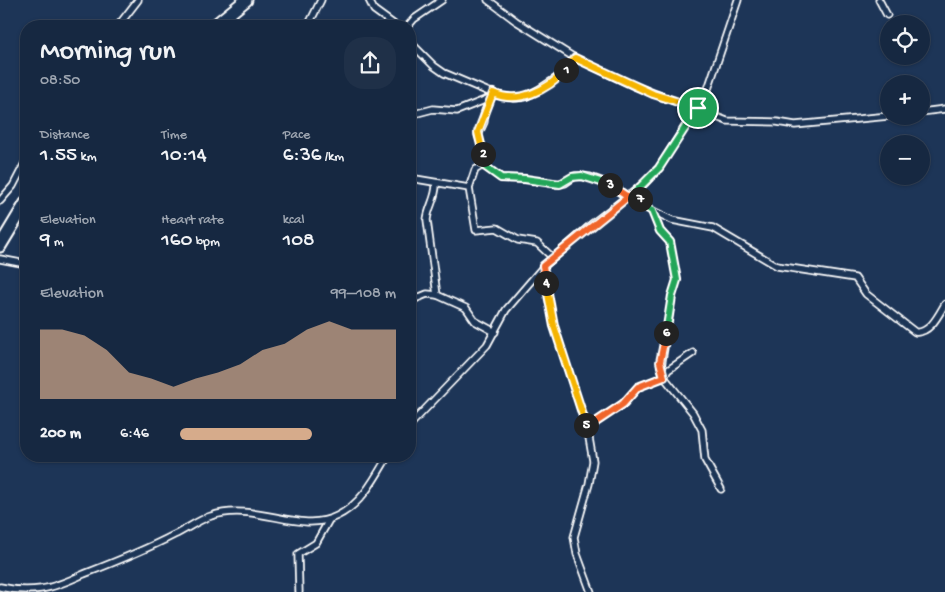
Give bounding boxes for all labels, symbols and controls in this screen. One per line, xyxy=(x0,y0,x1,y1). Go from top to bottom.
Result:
map controls xyxy=(880,15,930,185)
button: locate xyxy=(880,15,930,65)
text: Morning run xyxy=(40,36,175,69)
button: share xyxy=(344,37,396,89)
pin: 1 xyxy=(554,58,578,82)
text: 1 xyxy=(564,62,569,79)
text: 08:50 xyxy=(40,72,80,91)
button: + xyxy=(880,75,930,125)
pin xyxy=(677,87,719,129)
icon: arrive xyxy=(684,94,712,122)
text: Distance xyxy=(40,127,89,144)
text: Time xyxy=(161,127,187,144)
text: Pace xyxy=(283,127,310,144)
button: − xyxy=(880,135,930,185)
pin: 2 xyxy=(470,142,496,166)
text: 1.55 xyxy=(40,144,77,169)
text: 10:14 xyxy=(161,144,207,169)
text: 6:36 xyxy=(283,144,321,169)
text: 2 xyxy=(480,146,487,163)
text: km xyxy=(77,149,97,166)
text: /km xyxy=(321,149,344,166)
pin: 3 xyxy=(598,172,622,198)
text: 3 xyxy=(607,177,614,194)
pin: 7 xyxy=(628,186,652,212)
text: 7 xyxy=(637,191,644,208)
text: Elevation xyxy=(40,212,96,229)
text: Heart rate xyxy=(161,212,224,229)
text: kcal xyxy=(283,212,305,229)
text: 9 xyxy=(40,229,51,254)
text: 160 xyxy=(161,229,192,254)
text: 108 xyxy=(283,229,315,254)
text: m xyxy=(51,234,64,251)
text: bpm xyxy=(192,234,220,251)
pin: 4 xyxy=(534,270,558,296)
text: 4 xyxy=(543,275,550,292)
text: Elevation xyxy=(40,285,104,304)
text: 99–108 m xyxy=(331,285,396,304)
pin: 6 xyxy=(654,320,678,346)
text: 6 xyxy=(663,325,670,342)
pin: 5 xyxy=(574,412,598,438)
text: 5 xyxy=(583,417,590,434)
text: 200 m xyxy=(40,425,81,444)
text: 6:46 xyxy=(120,425,149,444)

